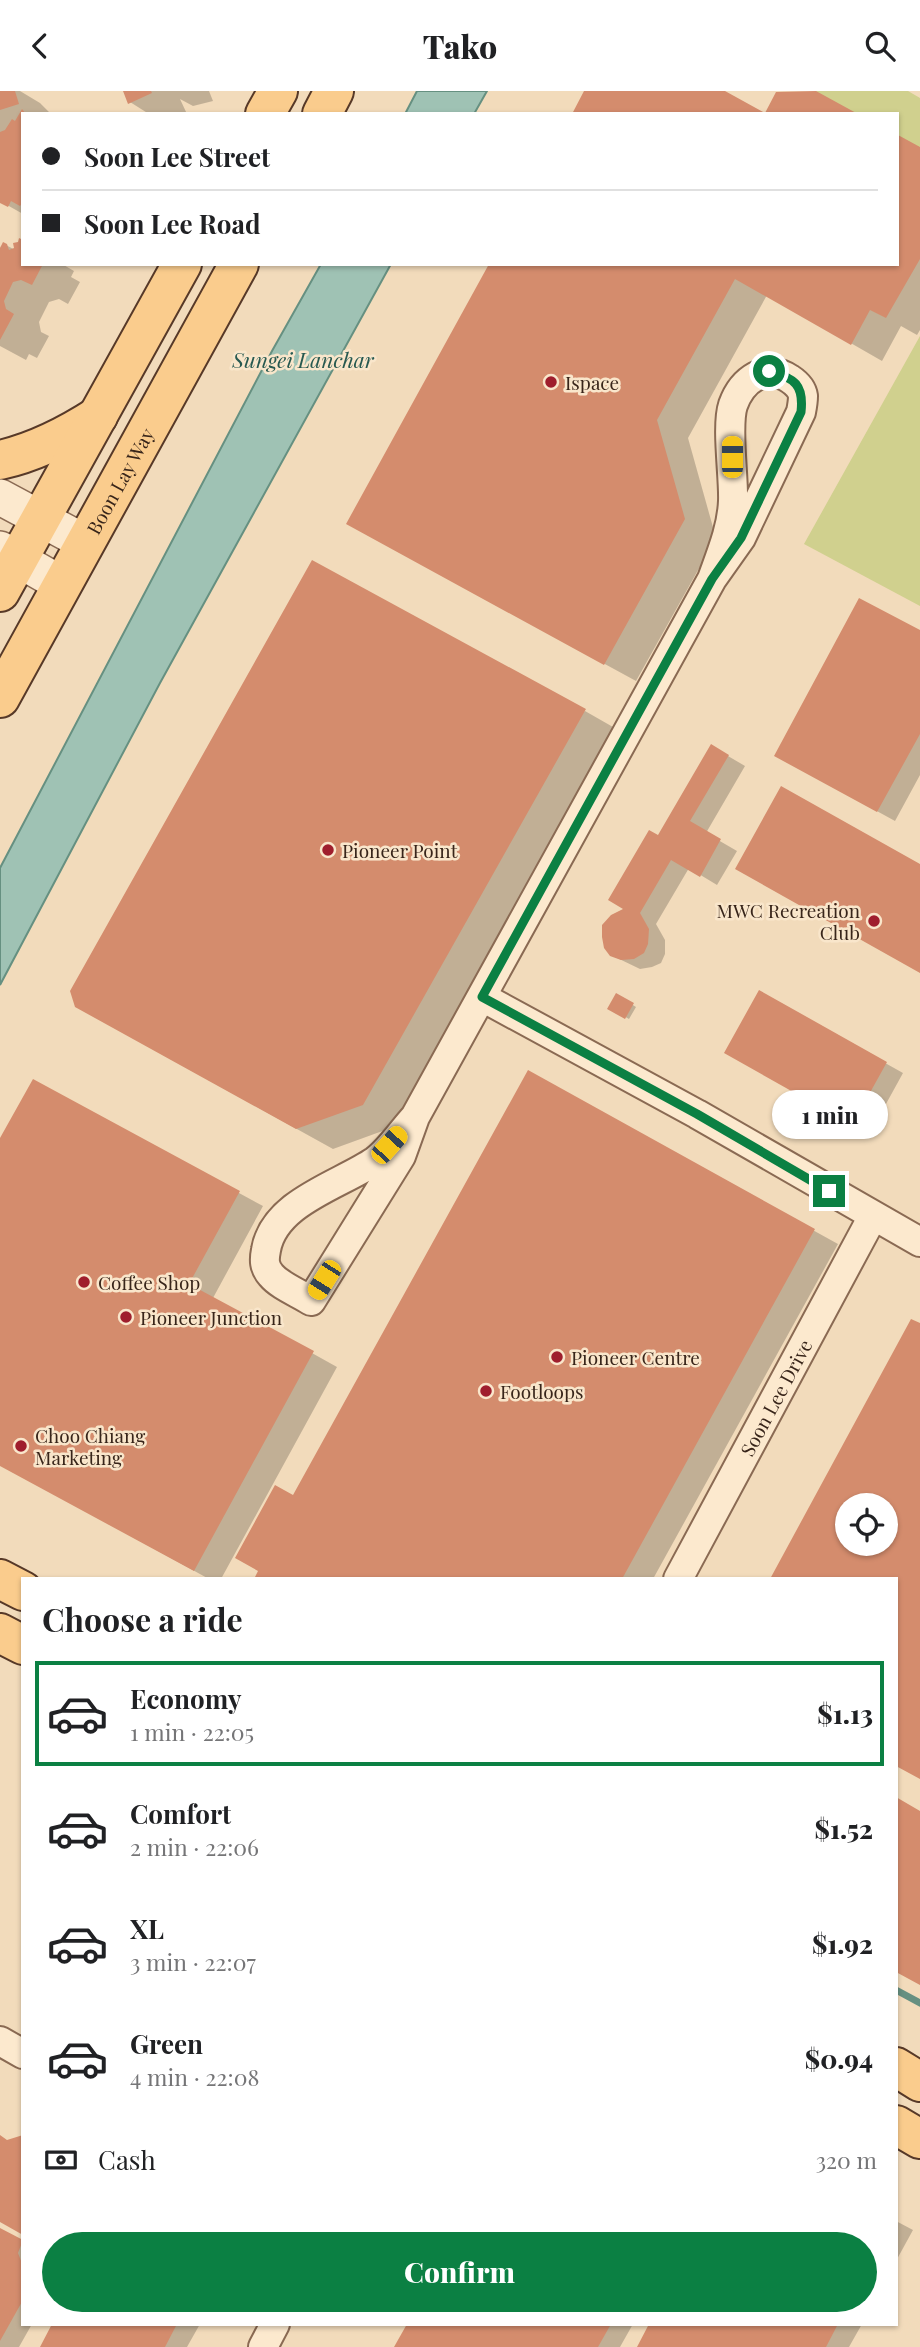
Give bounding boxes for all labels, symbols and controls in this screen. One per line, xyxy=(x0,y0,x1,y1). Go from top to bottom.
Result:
text: Tako xyxy=(423,24,497,67)
icon: back xyxy=(21,27,59,65)
icon: search xyxy=(861,27,899,65)
text: Soon Lee Street xyxy=(84,139,270,174)
text: Soon Lee Road xyxy=(84,206,260,241)
water label: Sungei Lanchar xyxy=(231,345,375,373)
route start xyxy=(753,355,785,387)
place label: Ispace xyxy=(565,369,619,395)
marker: Ispace xyxy=(543,374,559,390)
street label: Boon Lay Way xyxy=(80,423,160,539)
car xyxy=(722,436,743,478)
place label: Pioneer Point xyxy=(342,837,458,863)
marker: Pioneer Point xyxy=(320,842,336,858)
place label: MWC Recreation Club xyxy=(716,897,861,945)
marker: MWC Recreation Club xyxy=(866,913,882,929)
callout: 1 min xyxy=(771,1089,887,1139)
text: 1 min xyxy=(802,1099,858,1130)
car xyxy=(368,1122,411,1168)
route end xyxy=(813,1175,845,1207)
car xyxy=(304,1257,345,1303)
place label: Coffee Shop xyxy=(98,1269,200,1295)
marker: Coffee Shop xyxy=(76,1274,92,1290)
place label: Pioneer Junction xyxy=(140,1304,283,1330)
marker: Pioneer Junction xyxy=(118,1309,134,1325)
street label: Soon Lee Drive xyxy=(734,1335,817,1460)
place label: Pioneer Centre xyxy=(571,1344,700,1370)
marker: Pioneer Centre xyxy=(549,1349,565,1365)
place label: Footloops xyxy=(500,1378,584,1404)
marker: Footloops xyxy=(478,1383,494,1399)
place label: Choo Chiang Marketing xyxy=(35,1422,145,1470)
marker: Choo Chiang Marketing xyxy=(13,1438,29,1454)
map controls xyxy=(835,1493,898,1556)
button: locate xyxy=(835,1493,898,1556)
text: Choose a ride xyxy=(42,1597,243,1640)
text: Economy xyxy=(130,1681,241,1716)
icon: car xyxy=(46,1682,109,1745)
text: $1.13 xyxy=(817,1696,873,1731)
text: 1 min · 22:05 xyxy=(130,1716,254,1747)
text: Comfort xyxy=(130,1796,231,1831)
icon: car xyxy=(46,1797,109,1860)
text: $1.52 xyxy=(815,1811,873,1846)
text: 2 min · 22:06 xyxy=(130,1831,259,1862)
text: XL xyxy=(130,1911,164,1946)
icon: car xyxy=(46,1912,109,1975)
text: $1.92 xyxy=(812,1926,873,1961)
text: 3 min · 22:07 xyxy=(130,1946,256,1977)
text: Green xyxy=(130,2026,203,2061)
icon: car xyxy=(46,2027,109,2090)
text: $0.94 xyxy=(805,2041,873,2076)
text: 4 min · 22:08 xyxy=(130,2061,259,2092)
icon: cash xyxy=(42,2141,80,2179)
text: Cash xyxy=(98,2142,156,2177)
text: 320 m xyxy=(816,2144,877,2175)
button: Confirm xyxy=(42,2232,877,2312)

